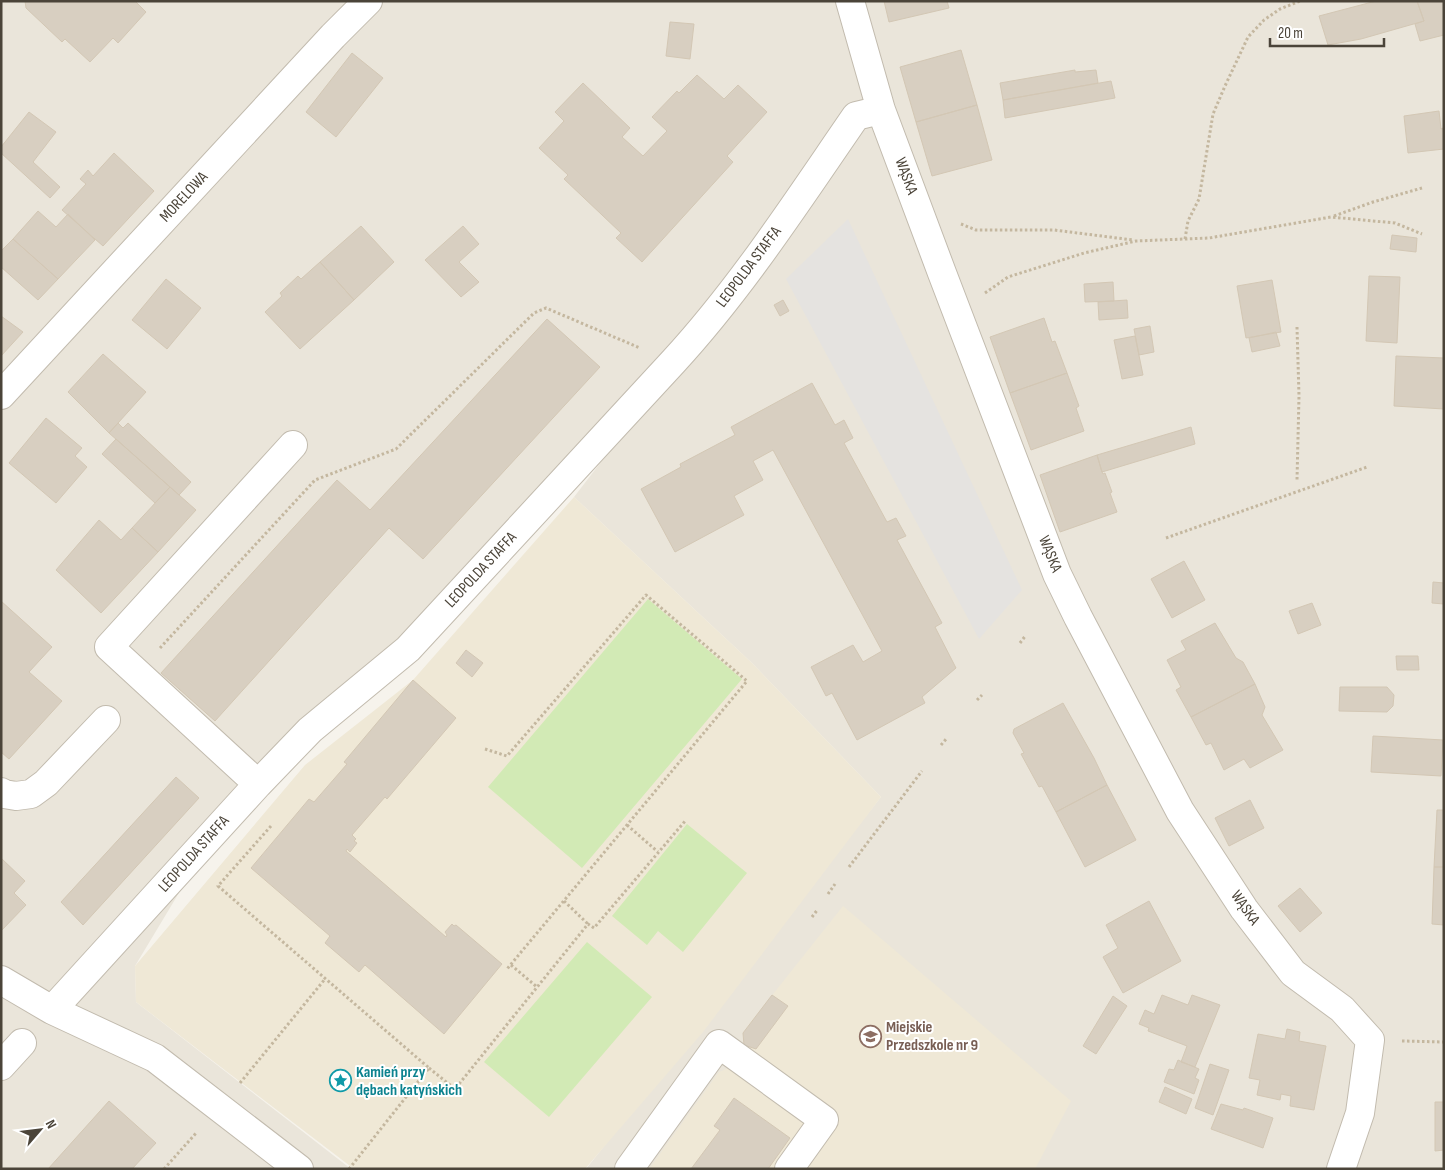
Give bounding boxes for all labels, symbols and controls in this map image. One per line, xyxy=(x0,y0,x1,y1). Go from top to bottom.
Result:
scale bar xyxy=(1270,15,1384,47)
text: 20 m xyxy=(1278,24,1303,43)
street label: WĄSKA xyxy=(891,155,921,197)
street label: MORELOWA xyxy=(156,168,212,226)
street label: LEOPOLDA STAFFA xyxy=(712,223,786,311)
street label: LEOPOLDA STAFFA xyxy=(441,528,521,612)
street label: WĄSKA xyxy=(1034,533,1066,575)
street label: LEOPOLDA STAFFA xyxy=(155,812,233,896)
street label: WĄSKA xyxy=(1226,887,1264,929)
place label: Miejskie Przedszkole nr 9 xyxy=(886,1018,978,1055)
school or university icon: Miejskie Przedszkole nr 9 xyxy=(858,1024,882,1048)
place label: Kamień przy dębach katyńskich xyxy=(356,1063,462,1100)
place icon: Kamień przy dębach katyńskich xyxy=(328,1069,352,1093)
north arrow xyxy=(15,1105,65,1155)
text: N xyxy=(42,1117,60,1131)

